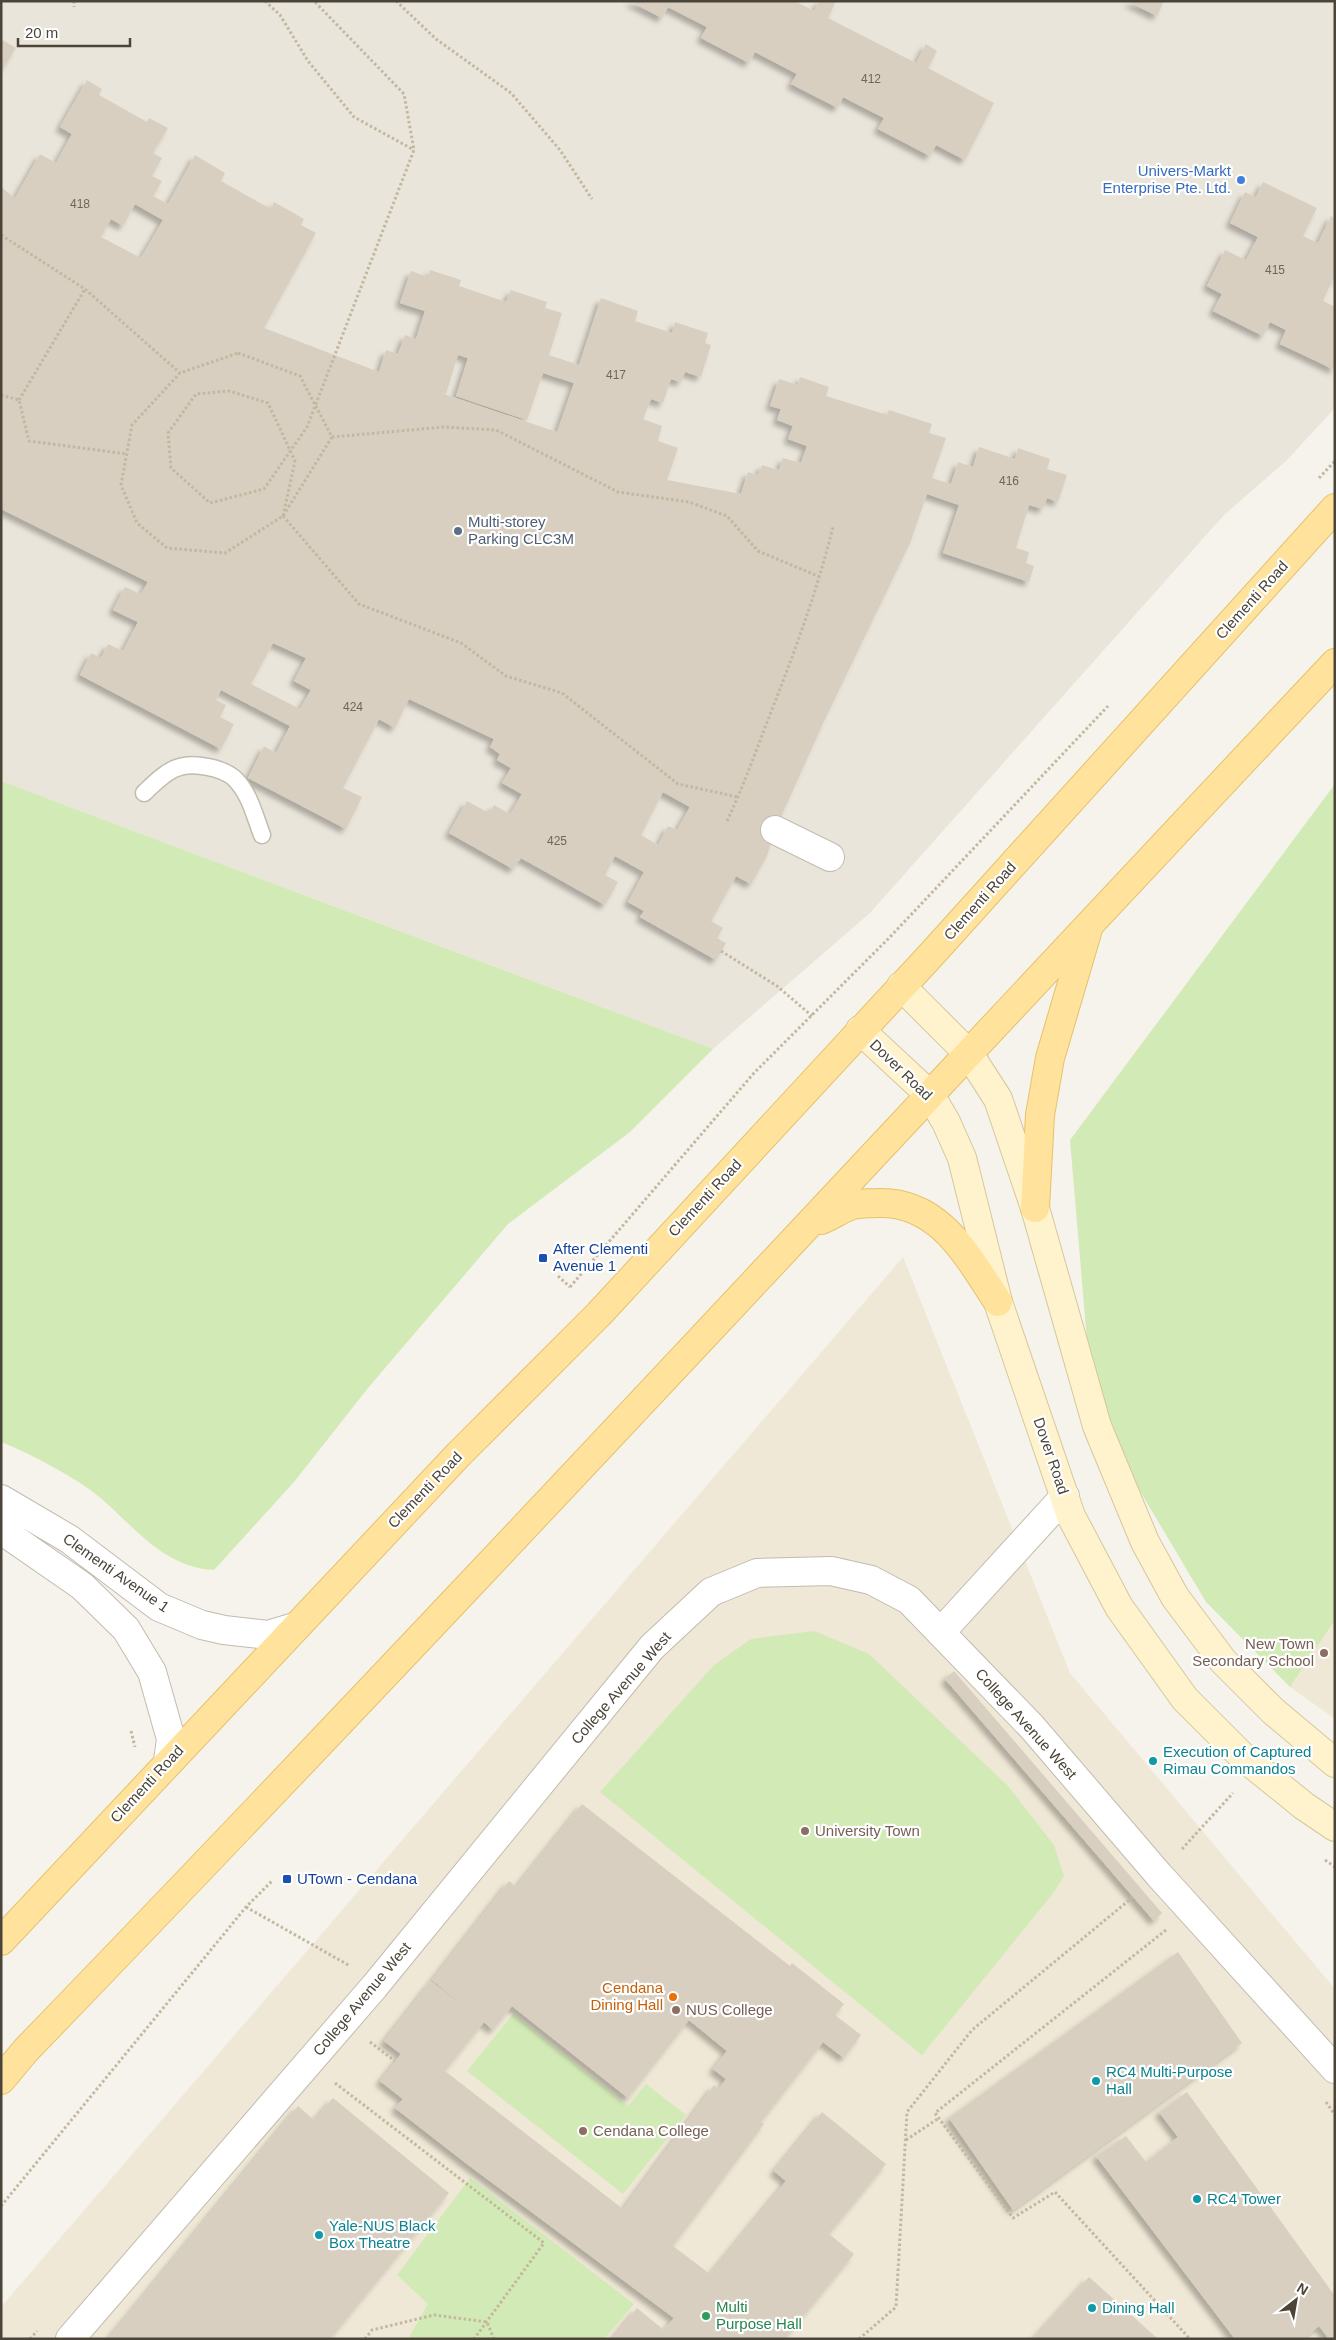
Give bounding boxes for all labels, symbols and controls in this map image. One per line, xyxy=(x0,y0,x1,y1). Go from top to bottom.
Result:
scale bar xyxy=(18,15,130,47)
text: 20 m xyxy=(25,24,58,41)
house number: 412 xyxy=(861,72,881,86)
place label: Univers-Markt Enterprise Pte. Ltd. xyxy=(1103,162,1232,196)
marker: Univers-Markt Enterprise Pte. Ltd. xyxy=(1235,174,1247,186)
house number: 418 xyxy=(70,197,90,211)
house number: 415 xyxy=(1265,263,1285,277)
house number: 417 xyxy=(606,368,626,382)
house number: 416 xyxy=(999,474,1019,488)
place label: Multi-storey Parking CLC3M xyxy=(468,513,574,547)
marker: Multi-storey Parking CLC3M xyxy=(452,525,464,537)
street label: Clementi Road xyxy=(1212,557,1291,642)
house number: 424 xyxy=(343,700,363,714)
house number: 425 xyxy=(547,834,567,848)
street label: Clementi Road xyxy=(940,858,1019,943)
street label: Dover Road xyxy=(867,1036,936,1104)
street label: Clementi Road xyxy=(665,1156,745,1240)
place label: After Clementi Avenue 1 xyxy=(553,1240,648,1274)
marker: After Clementi Avenue 1 xyxy=(537,1252,549,1264)
street label: Dover Road xyxy=(1030,1415,1073,1496)
street label: Clementi Road xyxy=(384,1448,465,1531)
street label: Clementi Avenue 1 xyxy=(60,1530,173,1616)
street label: College Avenue West xyxy=(567,1628,674,1747)
place label: New Town Secondary School xyxy=(1192,1635,1314,1669)
marker: New Town Secondary School xyxy=(1318,1647,1330,1659)
street label: College Avenue West xyxy=(972,1665,1081,1783)
street label: Clementi Road xyxy=(107,1742,187,1826)
place label: Execution of Captured Rimau Commandos xyxy=(1163,1743,1311,1777)
marker: Execution of Captured Rimau Commandos xyxy=(1147,1755,1159,1767)
place label: University Town xyxy=(815,1822,920,1839)
marker: University Town xyxy=(799,1825,811,1837)
place label: UTown - Cendana xyxy=(297,1870,418,1887)
marker: UTown - Cendana xyxy=(281,1873,293,1885)
street label: College Avenue West xyxy=(309,1938,415,2059)
place label: Cendana Dining Hall xyxy=(590,1979,664,2013)
marker: Cendana Dining Hall xyxy=(667,1991,679,2003)
place label: NUS College xyxy=(686,2001,773,2018)
marker: NUS College xyxy=(670,2004,682,2016)
place label: RC4 Multi-Purpose Hall xyxy=(1106,2063,1233,2097)
marker: RC4 Multi-Purpose Hall xyxy=(1090,2075,1102,2087)
place label: Cendana College xyxy=(593,2122,709,2139)
marker: Cendana College xyxy=(577,2125,589,2137)
place label: RC4 Tower xyxy=(1207,2190,1281,2207)
marker: RC4 Tower xyxy=(1191,2193,1203,2205)
place label: Yale-NUS Black Box Theatre xyxy=(329,2217,436,2251)
marker: Yale-NUS Black Box Theatre xyxy=(313,2229,325,2241)
north arrow xyxy=(1271,2275,1321,2325)
text: N xyxy=(1294,2279,1311,2298)
place label: Multi Purpose Hall xyxy=(716,2298,802,2332)
place label: Dining Hall xyxy=(1102,2299,1175,2316)
marker: Dining Hall xyxy=(1086,2302,1098,2314)
marker: Multi Purpose Hall xyxy=(700,2310,712,2322)

